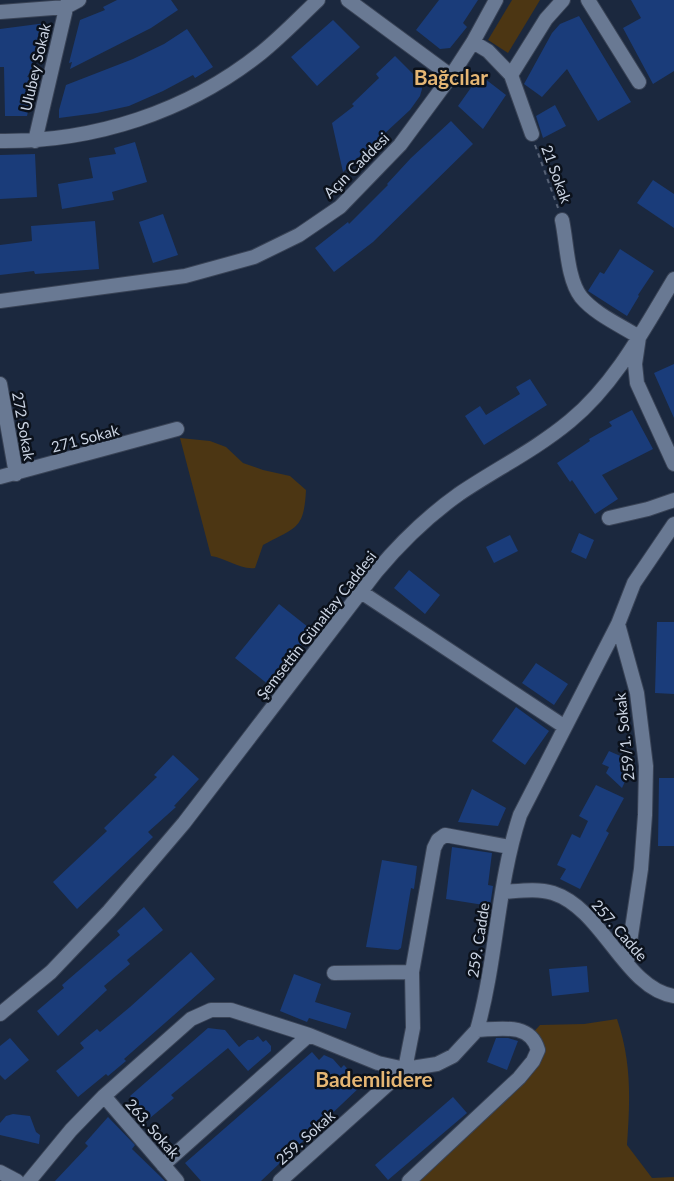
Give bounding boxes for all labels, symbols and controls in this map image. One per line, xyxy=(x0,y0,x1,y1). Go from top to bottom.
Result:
street label: Ulubey Sokak xyxy=(16,21,54,113)
district label: Bağcılar xyxy=(414,64,488,89)
street label: Açın Caddesi xyxy=(320,129,392,201)
street label: 21 Sokak xyxy=(538,142,576,206)
street label: 272 Sokak xyxy=(9,390,39,462)
street label: 271 Sokak xyxy=(49,420,121,456)
street label: Şemsettin Günaltay Caddesi xyxy=(252,547,380,703)
street label: 259/1. Sokak xyxy=(610,692,638,782)
street label: 257. Cadde xyxy=(588,896,652,965)
street label: 259. Cadde xyxy=(463,901,493,979)
district label: Bademlidere xyxy=(315,1066,433,1091)
street label: 263. Sokak xyxy=(122,1095,184,1162)
street label: 259. Sokak xyxy=(272,1106,338,1168)

